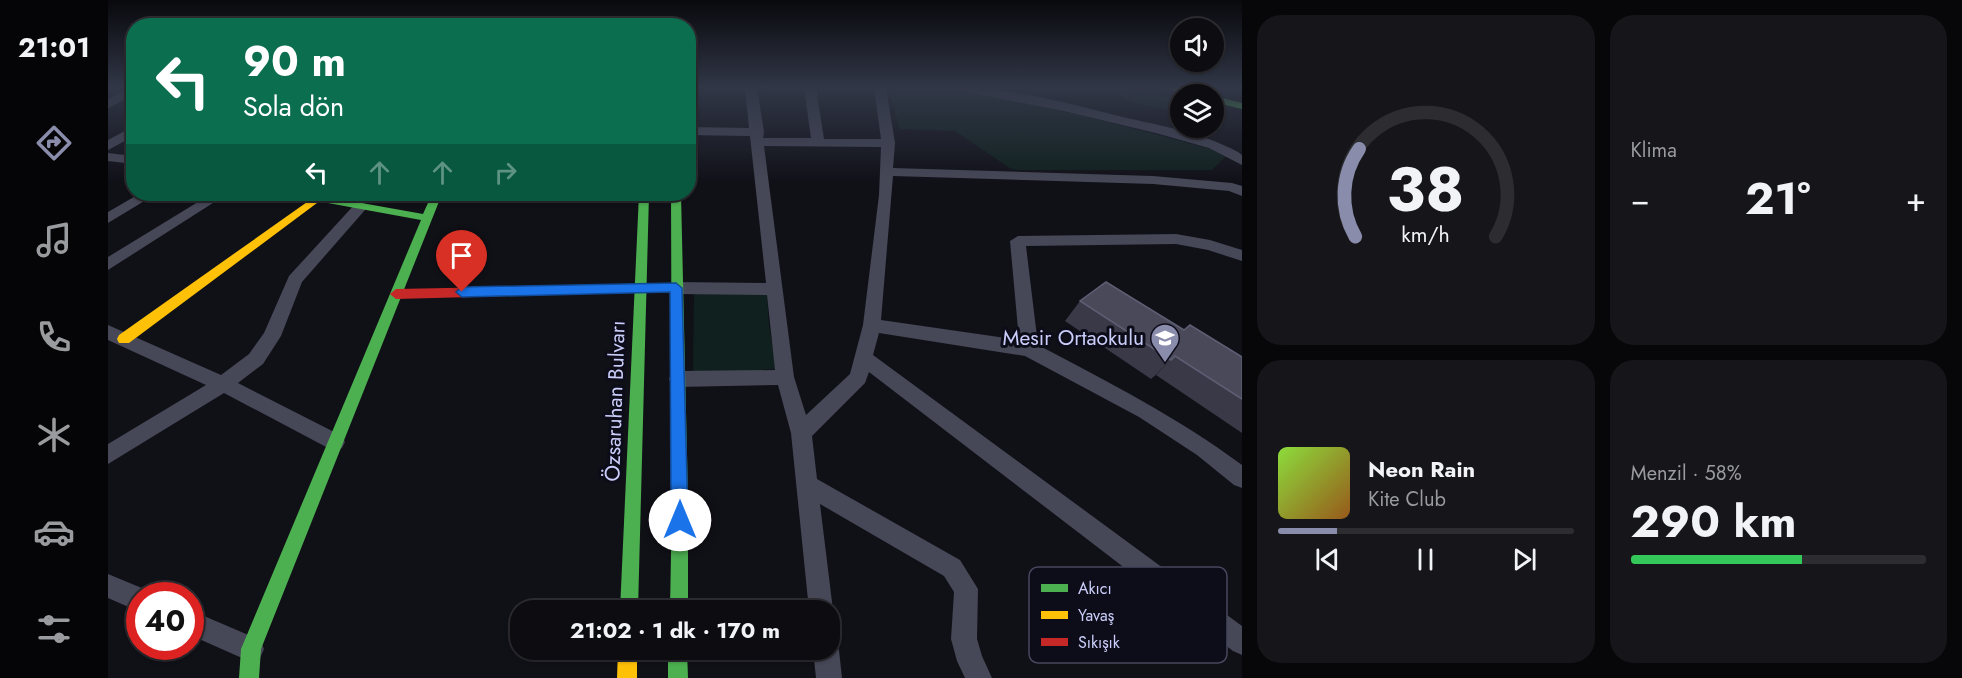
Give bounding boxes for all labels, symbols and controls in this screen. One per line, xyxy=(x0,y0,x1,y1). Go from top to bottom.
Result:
map controls xyxy=(1170,18,1224,138)
button: sound xyxy=(1170,18,1224,72)
text: 21:01 xyxy=(18,28,90,67)
text: 90 m xyxy=(243,31,346,92)
icon: left xyxy=(144,42,222,120)
button: layers xyxy=(1170,84,1224,138)
text: Sola dön xyxy=(243,87,344,126)
icon: directions xyxy=(33,122,75,164)
text: Klima xyxy=(1631,136,1677,165)
text: 38 xyxy=(1387,144,1465,234)
icon: left xyxy=(300,156,333,189)
icon: ahead xyxy=(363,156,396,189)
icon: ahead xyxy=(426,156,459,189)
icon: right xyxy=(489,156,522,189)
text: 21° xyxy=(1745,166,1811,231)
text: − xyxy=(1631,176,1650,223)
text: + xyxy=(1906,176,1926,223)
icon: music xyxy=(33,219,75,261)
text: km/h xyxy=(1402,219,1450,250)
pin xyxy=(436,230,487,292)
icon: arrive xyxy=(445,239,478,272)
icon: phone xyxy=(33,316,75,358)
street label: Özsaruhan Bulvarı xyxy=(597,320,633,482)
school or university icon: Mesir Ortaokulu xyxy=(1149,322,1181,364)
place label: Mesir Ortaokulu xyxy=(1002,323,1144,353)
icon: climate xyxy=(33,414,75,456)
text: Neon Rain xyxy=(1368,453,1475,485)
text: Menzil · 58% xyxy=(1631,459,1742,488)
text: Kite Club xyxy=(1368,485,1446,514)
position arrow xyxy=(648,488,712,552)
text: 290 km xyxy=(1631,489,1796,554)
icon: car xyxy=(33,511,75,553)
icon: previous xyxy=(1311,543,1344,576)
icon: pause xyxy=(1409,543,1442,576)
icon: next xyxy=(1508,543,1541,576)
legend xyxy=(1029,567,1227,663)
text: Akıcı xyxy=(1078,577,1112,600)
speed limit sign: 40 xyxy=(126,582,204,660)
text: Yavaş xyxy=(1078,604,1114,627)
icon: filters xyxy=(33,608,75,650)
text: 21:02 · 1 dk · 170 m xyxy=(570,614,780,646)
text: Sıkışık xyxy=(1078,631,1121,654)

